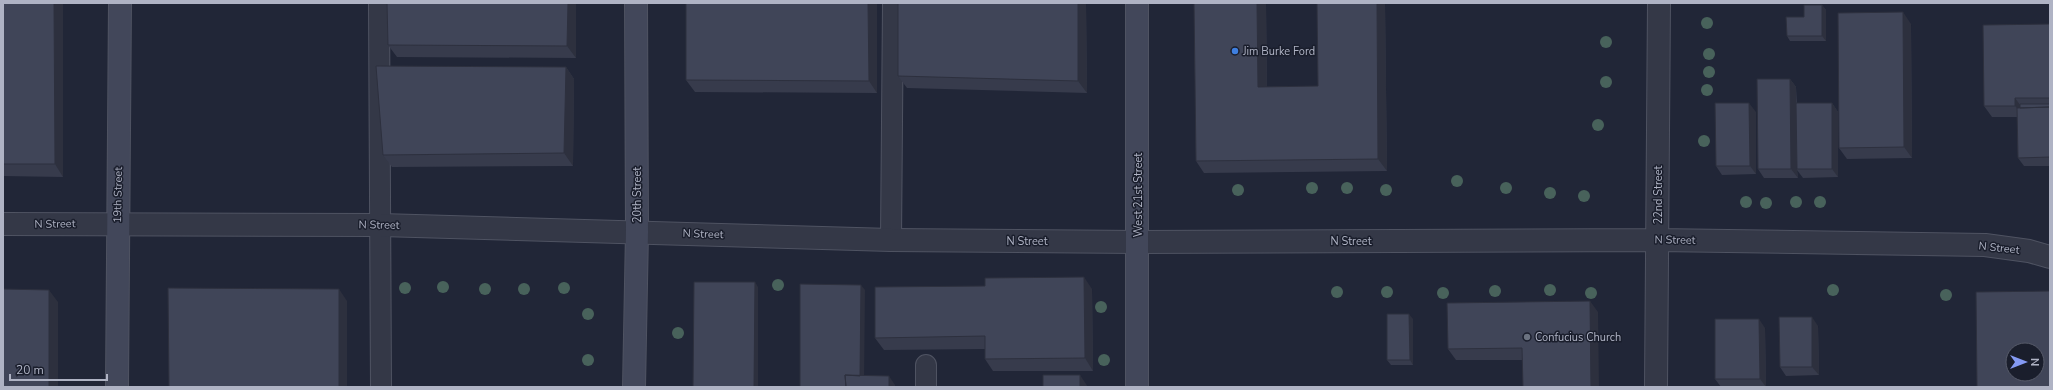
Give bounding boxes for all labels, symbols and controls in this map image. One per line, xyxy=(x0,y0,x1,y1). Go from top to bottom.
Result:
place label: Jim Burke Ford xyxy=(1242,44,1315,59)
marker: Jim Burke Ford xyxy=(1230,46,1240,56)
street label: West 21st Street xyxy=(1131,153,1146,237)
street label: 22nd Street xyxy=(1651,166,1666,224)
street label: 19th Street xyxy=(110,167,126,223)
street label: 20th Street xyxy=(630,167,645,223)
street label: N Street xyxy=(34,216,76,232)
street label: N Street xyxy=(358,217,400,233)
street label: N Street xyxy=(682,226,724,242)
street label: N Street xyxy=(1654,232,1696,248)
street label: N Street xyxy=(1007,234,1048,249)
street label: N Street xyxy=(1331,234,1372,249)
street label: N Street xyxy=(1978,238,2020,258)
place label: Confucius Church xyxy=(1535,330,1621,345)
marker: Confucius Church xyxy=(1522,332,1532,342)
north arrow xyxy=(2005,342,2045,382)
scale bar xyxy=(10,356,107,382)
text: N xyxy=(2027,358,2042,366)
text: 20 m xyxy=(16,362,44,378)

